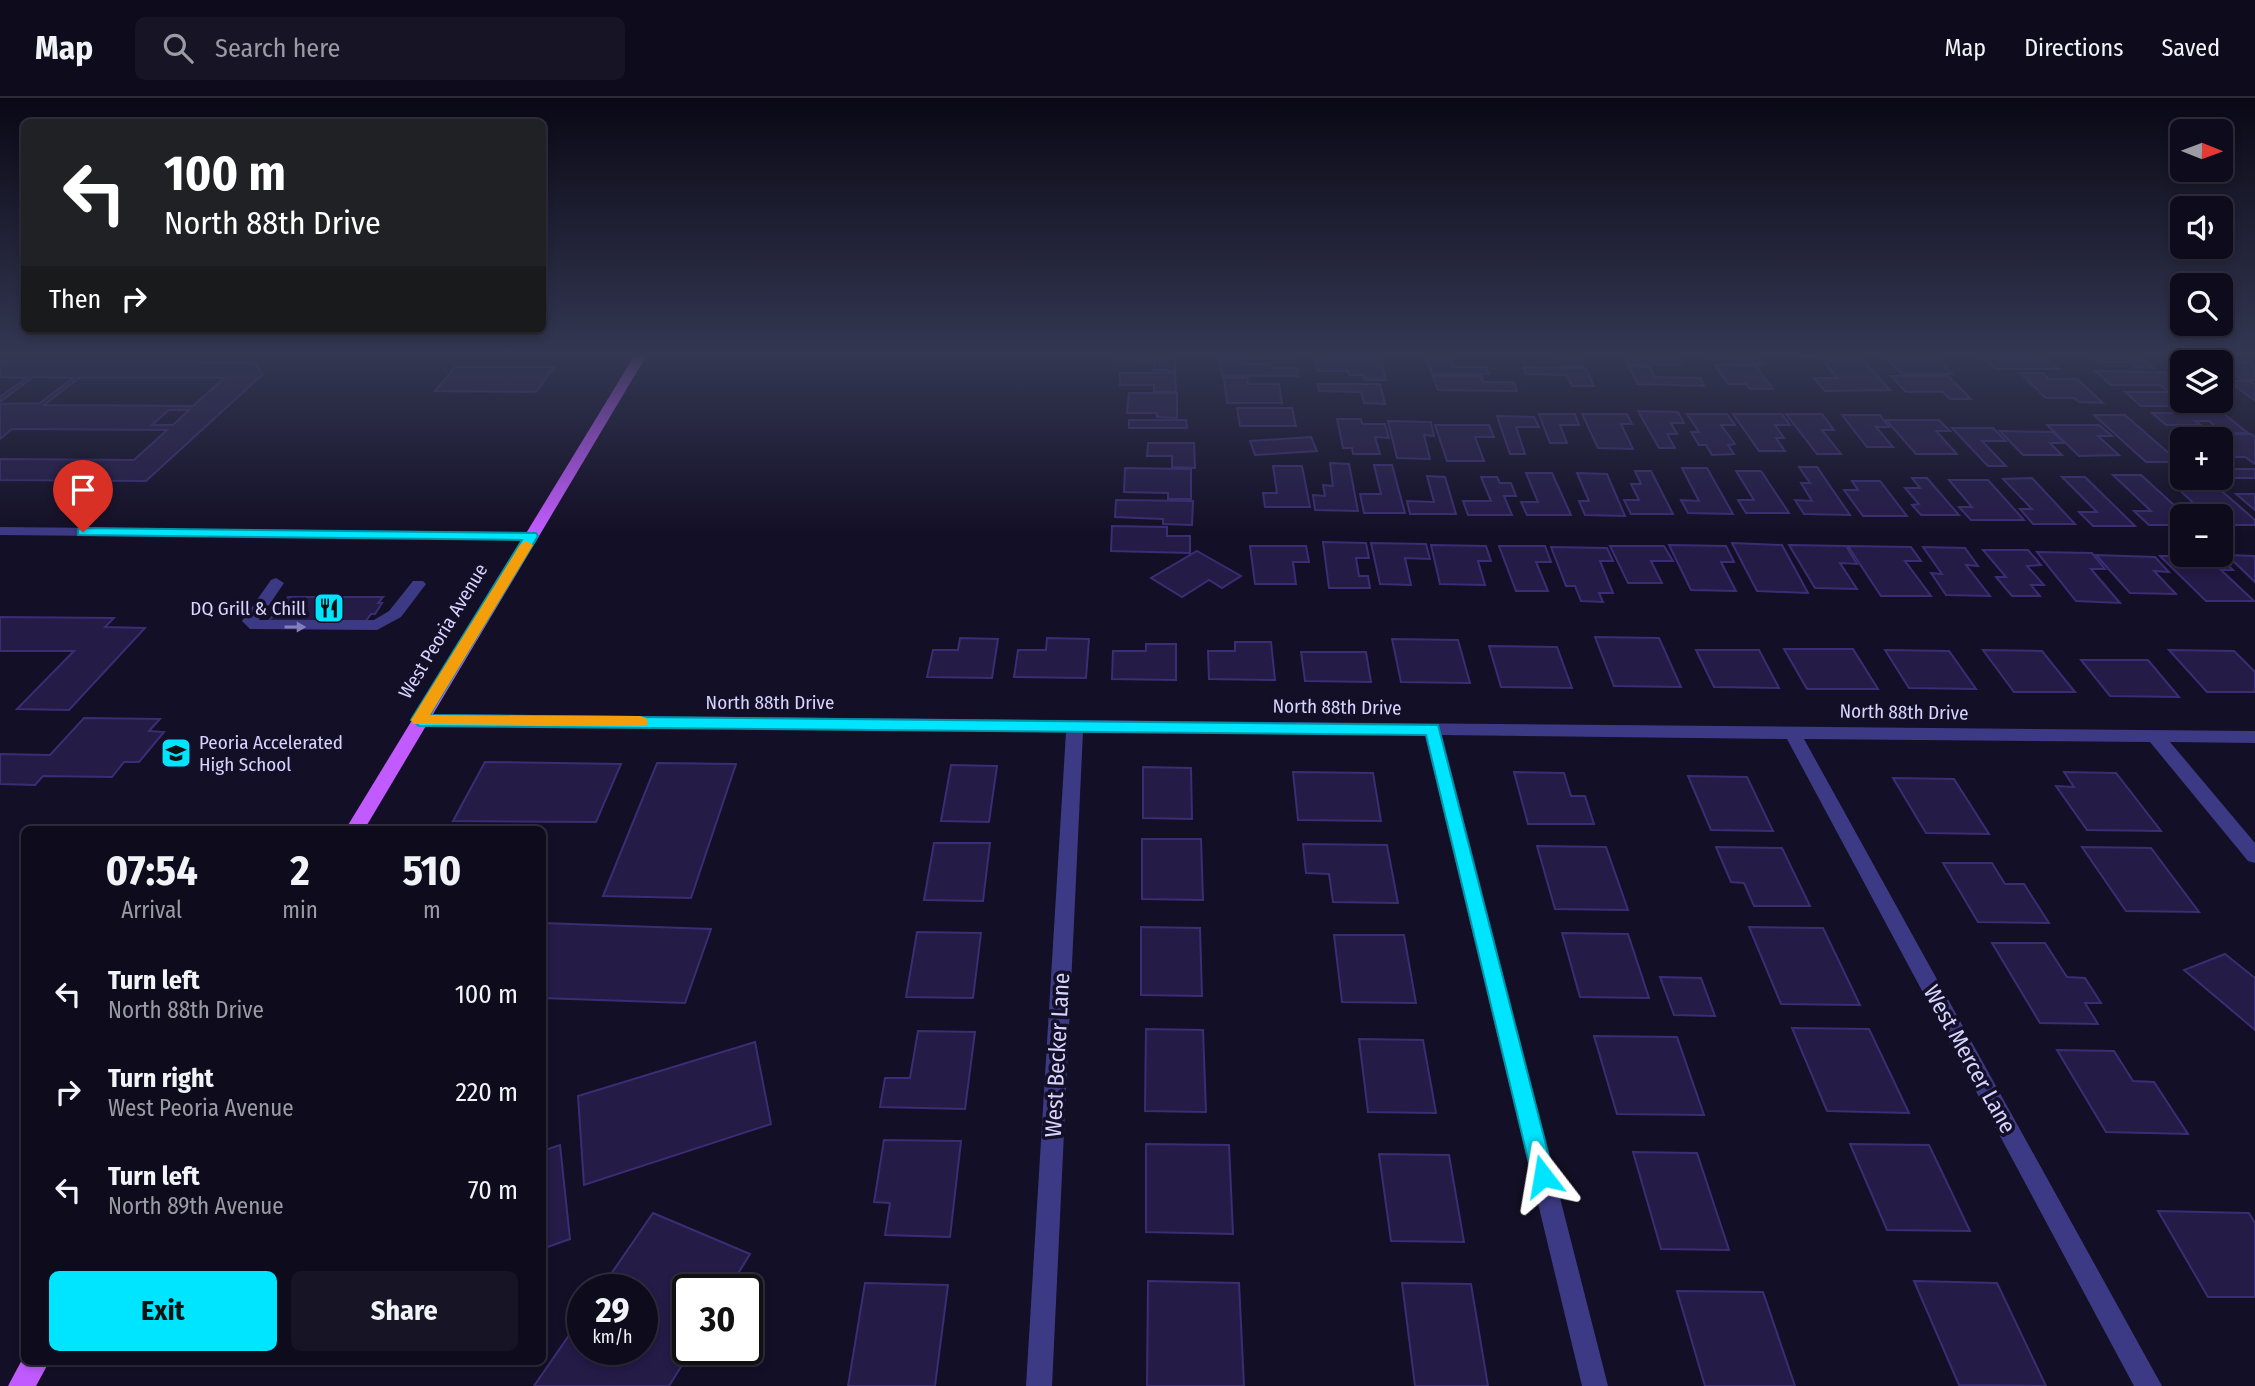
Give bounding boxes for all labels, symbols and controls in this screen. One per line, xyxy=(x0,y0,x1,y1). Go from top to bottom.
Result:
search box xyxy=(135,17,625,80)
text: Map xyxy=(35,28,93,68)
icon: search xyxy=(159,29,197,67)
text: Search here xyxy=(215,33,340,64)
text: Map xyxy=(1945,34,1986,62)
text: Directions xyxy=(2024,34,2123,62)
text: Saved xyxy=(2161,34,2220,62)
north arrow xyxy=(2170,119,2233,182)
map controls xyxy=(2170,119,2233,567)
text: 100 m xyxy=(164,144,286,203)
icon: left xyxy=(49,147,140,238)
button: sound xyxy=(2170,196,2233,259)
text: North 88th Drive xyxy=(164,204,381,242)
button: search xyxy=(2170,273,2233,336)
icon: right xyxy=(115,280,153,318)
text: Then xyxy=(49,284,101,315)
button: layers xyxy=(2170,350,2233,413)
button: + xyxy=(2170,427,2233,490)
pin xyxy=(53,460,113,532)
icon: arrive xyxy=(64,471,102,509)
button: − xyxy=(2170,504,2233,567)
street label: West Peoria Avenue xyxy=(394,559,492,703)
restaurant icon: DQ Grill & Chill xyxy=(312,591,346,625)
place label: DQ Grill & Chill xyxy=(190,597,306,620)
one-way arrow xyxy=(285,621,307,633)
street label: North 88th Drive xyxy=(706,691,834,714)
street label: North 88th Drive xyxy=(1272,694,1402,720)
street label: North 88th Drive xyxy=(1839,699,1969,725)
place label: Peoria Accelerated High School xyxy=(199,731,343,776)
school or university icon: Peoria Accelerated High School xyxy=(159,736,193,770)
text: 07:54 xyxy=(106,846,198,896)
text: 2 xyxy=(290,846,310,896)
text: 510 xyxy=(402,846,461,896)
text: Arrival xyxy=(121,896,182,924)
text: min xyxy=(282,896,318,924)
text: m xyxy=(423,896,441,924)
text: Turn left xyxy=(108,965,200,996)
street label: West Becker Lane xyxy=(1039,972,1075,1138)
icon: left xyxy=(49,975,87,1013)
text: 100 m xyxy=(455,979,518,1010)
street label: West Mercer Lane xyxy=(1918,980,2022,1138)
text: North 88th Drive xyxy=(108,996,264,1024)
text: Turn right xyxy=(108,1063,214,1094)
icon: right xyxy=(49,1073,87,1111)
text: 220 m xyxy=(455,1077,518,1108)
text: West Peoria Avenue xyxy=(108,1094,294,1122)
position arrow xyxy=(1506,1139,1580,1213)
text: Turn left xyxy=(108,1161,200,1192)
icon: left xyxy=(49,1171,87,1209)
text: 70 m xyxy=(468,1175,518,1206)
text: North 89th Avenue xyxy=(108,1192,284,1220)
button: Exit xyxy=(49,1271,277,1351)
button: Share xyxy=(291,1271,518,1351)
speed limit sign: 30 xyxy=(672,1274,763,1365)
text: 29 xyxy=(595,1289,630,1331)
text: km/h xyxy=(592,1326,633,1348)

